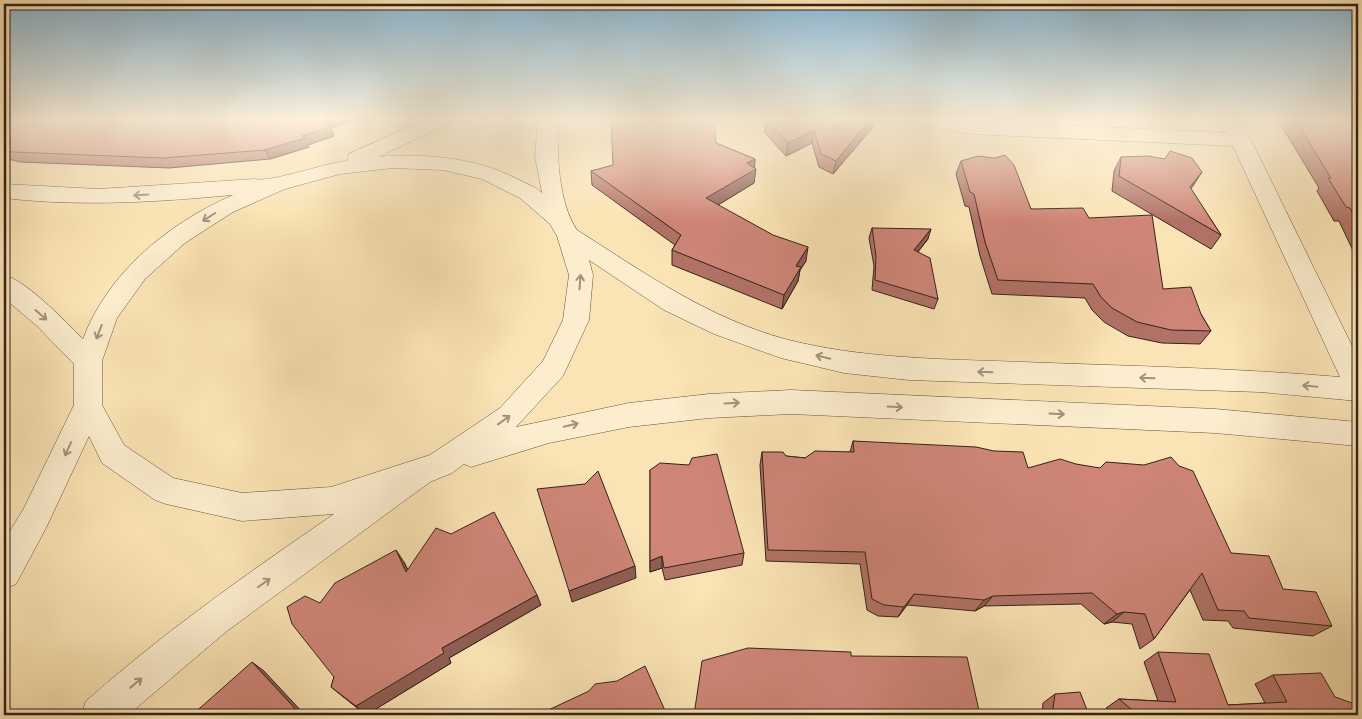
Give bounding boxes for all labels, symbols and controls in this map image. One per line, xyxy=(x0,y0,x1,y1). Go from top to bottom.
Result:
one-way arrow xyxy=(133,190,149,199)
one-way arrow xyxy=(202,212,216,222)
one-way arrow xyxy=(575,275,584,291)
one-way arrow xyxy=(34,310,47,321)
one-way arrow xyxy=(94,324,103,339)
one-way arrow xyxy=(816,352,832,361)
one-way arrow xyxy=(977,367,994,377)
one-way arrow xyxy=(1140,373,1156,382)
one-way arrow xyxy=(1302,381,1318,390)
one-way arrow xyxy=(724,399,740,408)
one-way arrow xyxy=(886,402,902,411)
one-way arrow xyxy=(1049,410,1065,419)
one-way arrow xyxy=(497,415,511,425)
one-way arrow xyxy=(563,420,579,429)
one-way arrow xyxy=(63,441,73,456)
one-way arrow xyxy=(257,578,271,588)
one-way arrow xyxy=(130,677,143,689)

